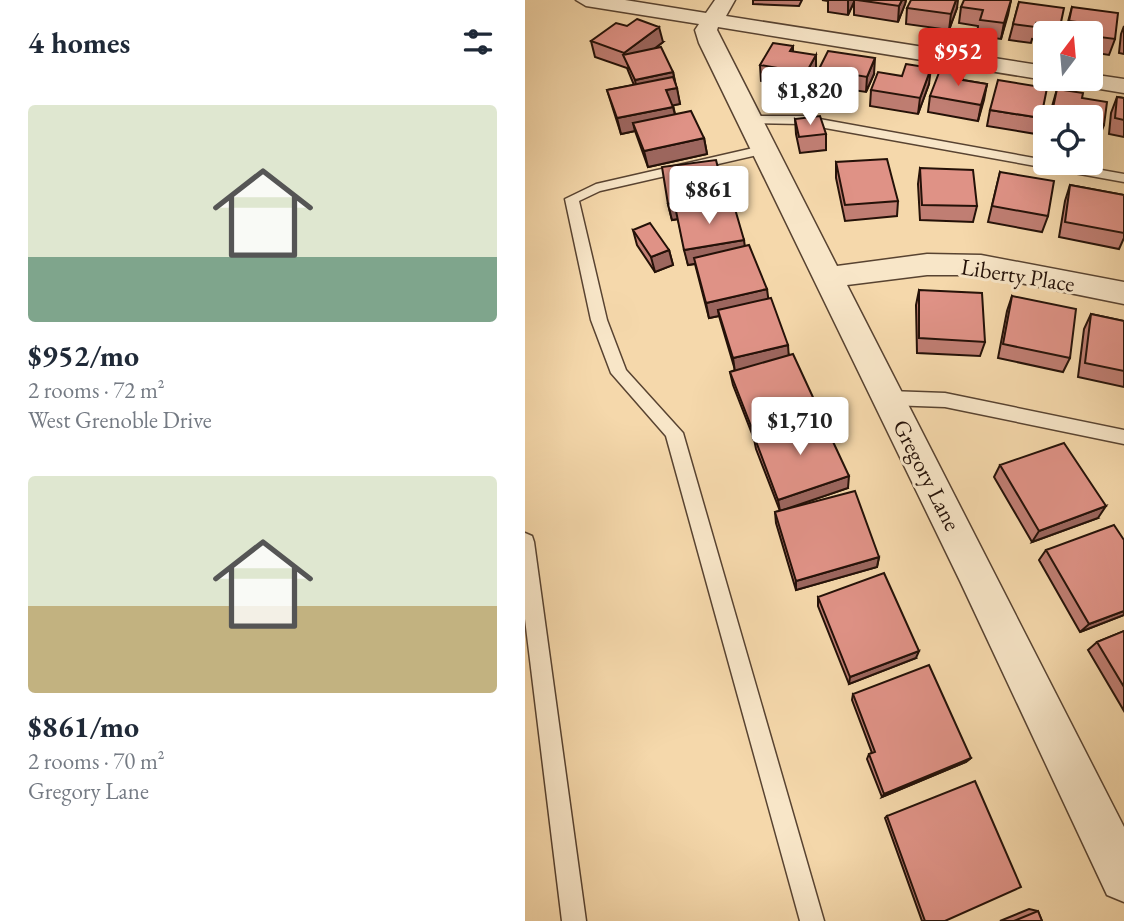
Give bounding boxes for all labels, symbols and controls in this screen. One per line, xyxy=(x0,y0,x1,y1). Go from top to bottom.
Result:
north arrow xyxy=(1033,21,1103,91)
map controls xyxy=(1033,21,1103,175)
text: 4 homes xyxy=(28,23,130,62)
icon: filters xyxy=(459,23,497,61)
pin: $952 xyxy=(917,28,999,88)
text: $952 xyxy=(934,36,982,66)
pin: $1,820 xyxy=(753,68,867,127)
text: $1,820 xyxy=(778,75,842,105)
button: locate xyxy=(1033,105,1103,175)
icon: home xyxy=(200,150,326,276)
pin: $861 xyxy=(668,166,750,226)
text: $861 xyxy=(685,174,733,204)
street label: Liberty Place xyxy=(959,251,1077,299)
text: $952/mo xyxy=(28,336,139,375)
text: 2 rooms · 72 m² xyxy=(28,375,165,405)
pin: $1,710 xyxy=(743,398,857,457)
text: West Grenoble Drive xyxy=(28,405,212,435)
text: $1,710 xyxy=(768,405,832,435)
street label: Gregory Lane xyxy=(886,414,968,536)
icon: home xyxy=(200,521,326,647)
text: $861/mo xyxy=(28,707,139,746)
text: 2 rooms · 70 m² xyxy=(28,746,165,776)
text: Gregory Lane xyxy=(28,776,149,806)

